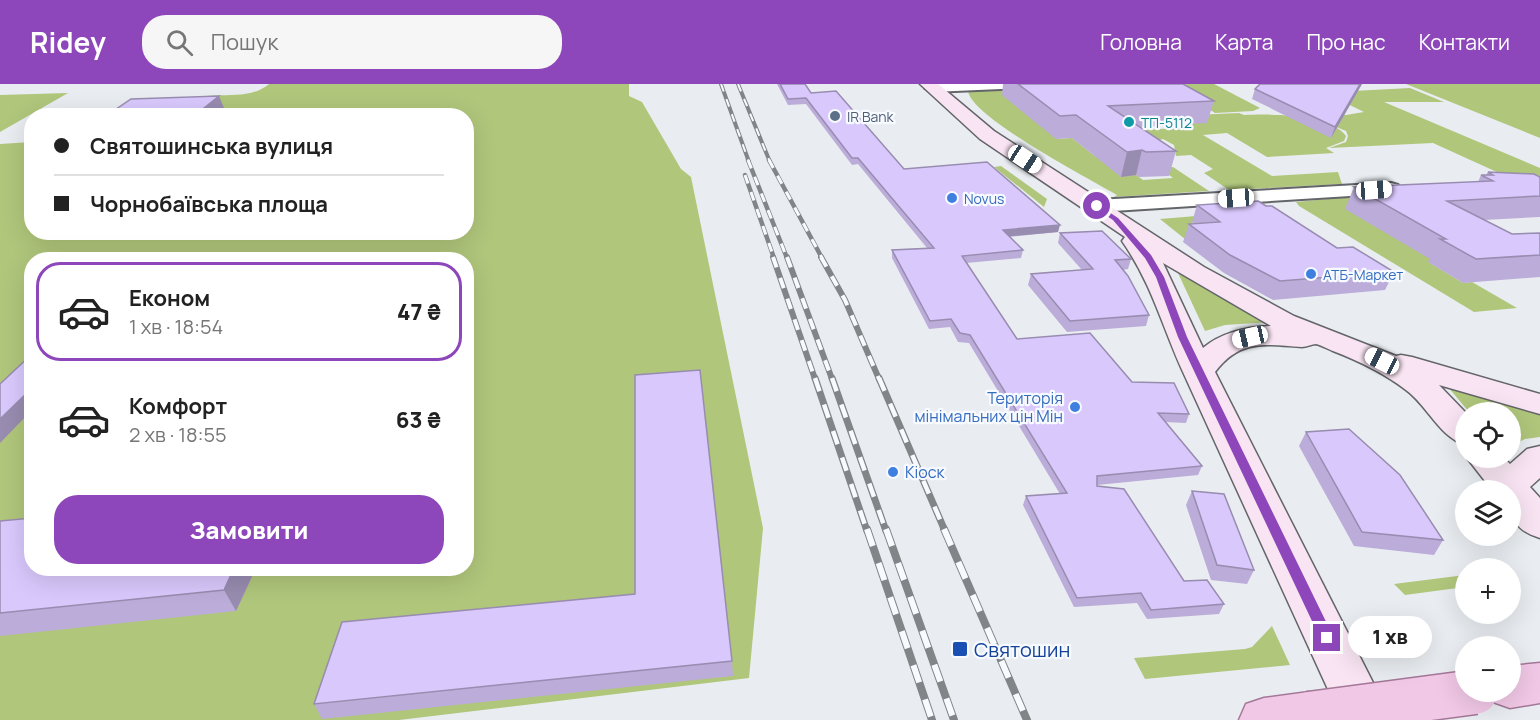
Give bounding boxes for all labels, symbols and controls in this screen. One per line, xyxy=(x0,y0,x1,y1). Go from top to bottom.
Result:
search box xyxy=(142,15,562,69)
text: Ridey xyxy=(30,23,106,61)
icon: search xyxy=(163,26,196,59)
text: Пошук xyxy=(211,27,278,57)
text: Головна xyxy=(1100,28,1182,56)
text: Карта xyxy=(1215,28,1273,56)
text: Про нас xyxy=(1306,28,1386,56)
text: Контакти xyxy=(1419,28,1510,56)
place label: IR Bank xyxy=(847,107,895,126)
marker: IR Bank xyxy=(828,109,842,123)
place label: ТП-5112 xyxy=(1141,113,1192,132)
marker: ТП-5112 xyxy=(1122,115,1136,129)
text: Святошинська вулиця xyxy=(90,131,333,161)
car xyxy=(1005,142,1045,176)
car xyxy=(1355,180,1393,200)
car xyxy=(1217,188,1255,208)
text: Чорнобаївська площа xyxy=(90,189,328,219)
place label: Novus xyxy=(964,189,1004,208)
marker: Novus xyxy=(945,191,959,205)
route start xyxy=(1083,192,1110,219)
place label: АТБ-Маркет xyxy=(1323,265,1403,284)
marker: АТБ-Маркет xyxy=(1304,267,1318,281)
text: Економ xyxy=(129,283,210,313)
icon: car xyxy=(57,285,111,339)
text: 47 ₴ xyxy=(397,297,441,327)
text: 1 хв · 18:54 xyxy=(129,313,223,340)
car xyxy=(1230,324,1270,350)
car xyxy=(1362,345,1402,377)
place label: Територія мінімальних цін Мін xyxy=(914,387,1063,427)
text: Комфорт xyxy=(129,391,227,421)
icon: car xyxy=(57,393,111,447)
marker: Територія мінімальних цін Мін xyxy=(1068,400,1082,414)
map controls xyxy=(1455,402,1521,702)
button: locate xyxy=(1455,402,1521,468)
text: 63 ₴ xyxy=(396,405,441,435)
text: 2 хв · 18:55 xyxy=(129,421,227,448)
place label: Кіоск xyxy=(905,461,946,483)
marker: Кіоск xyxy=(886,465,900,479)
button: layers xyxy=(1455,480,1521,546)
button: Замовити xyxy=(54,495,444,564)
button: + xyxy=(1455,558,1521,624)
callout: 1 хв xyxy=(1348,617,1432,659)
text: 1 хв xyxy=(1372,623,1408,650)
route end xyxy=(1313,624,1340,651)
place label: Святошин xyxy=(974,636,1070,663)
button: − xyxy=(1455,636,1521,702)
marker: Святошин xyxy=(951,640,969,658)

